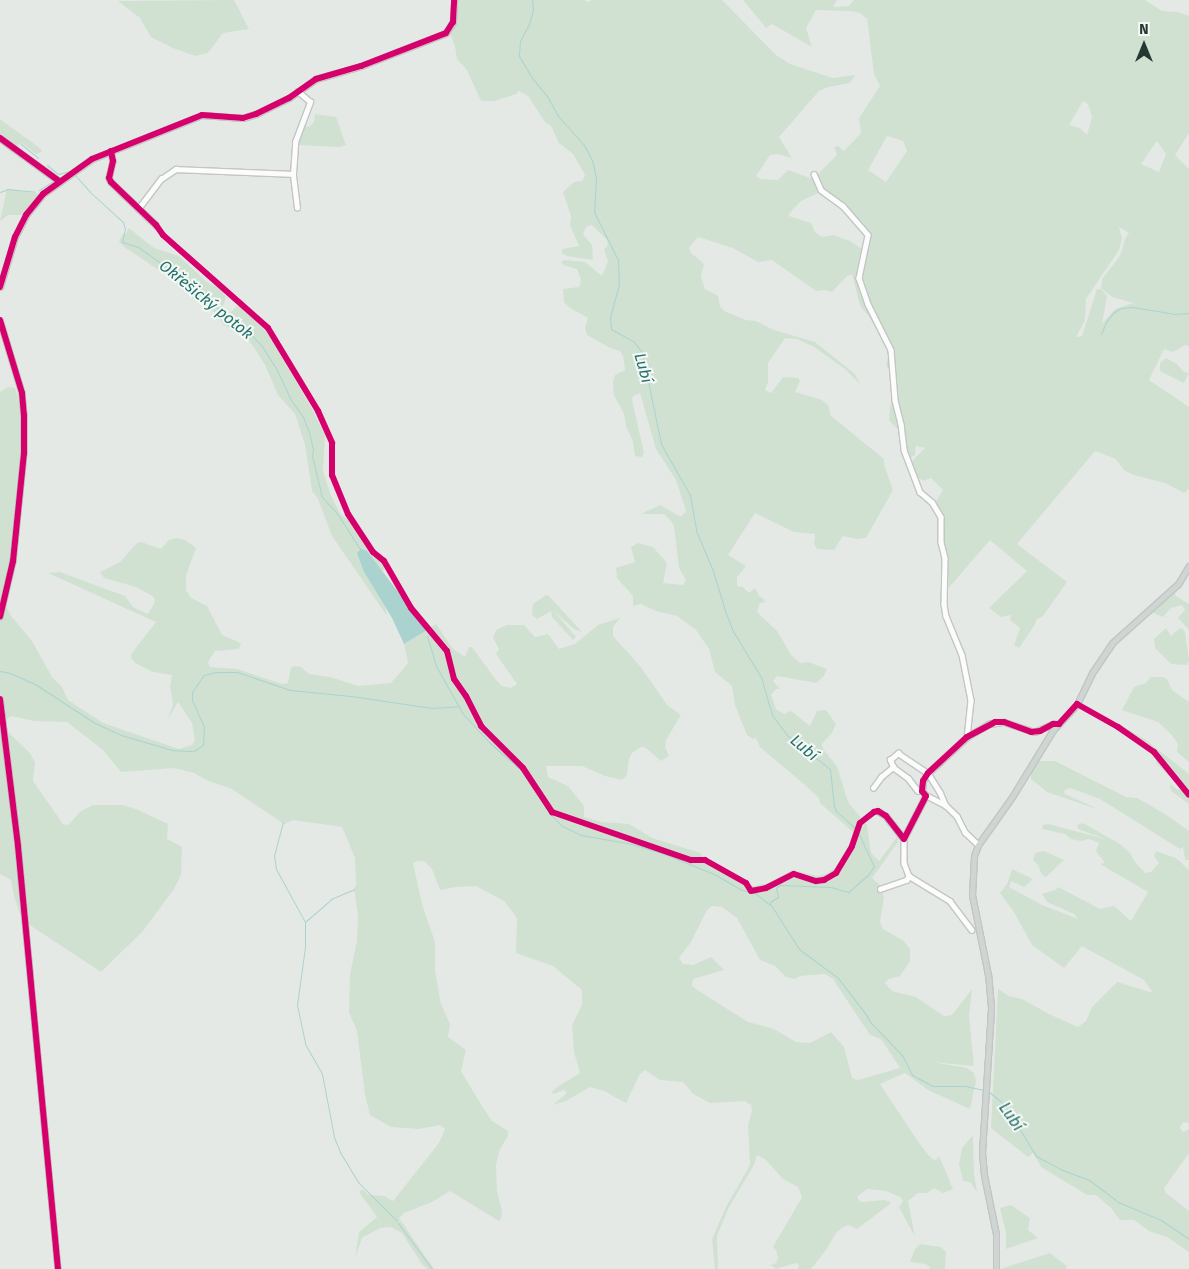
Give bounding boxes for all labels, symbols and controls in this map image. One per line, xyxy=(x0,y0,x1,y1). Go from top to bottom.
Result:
north arrow xyxy=(1119,20,1169,70)
text: N xyxy=(1139,21,1149,38)
water label: Okřešický potok xyxy=(155,256,257,344)
water label: Lubí xyxy=(630,351,656,385)
water label: Lubí xyxy=(786,731,822,765)
water label: Lubí xyxy=(994,1099,1028,1135)

